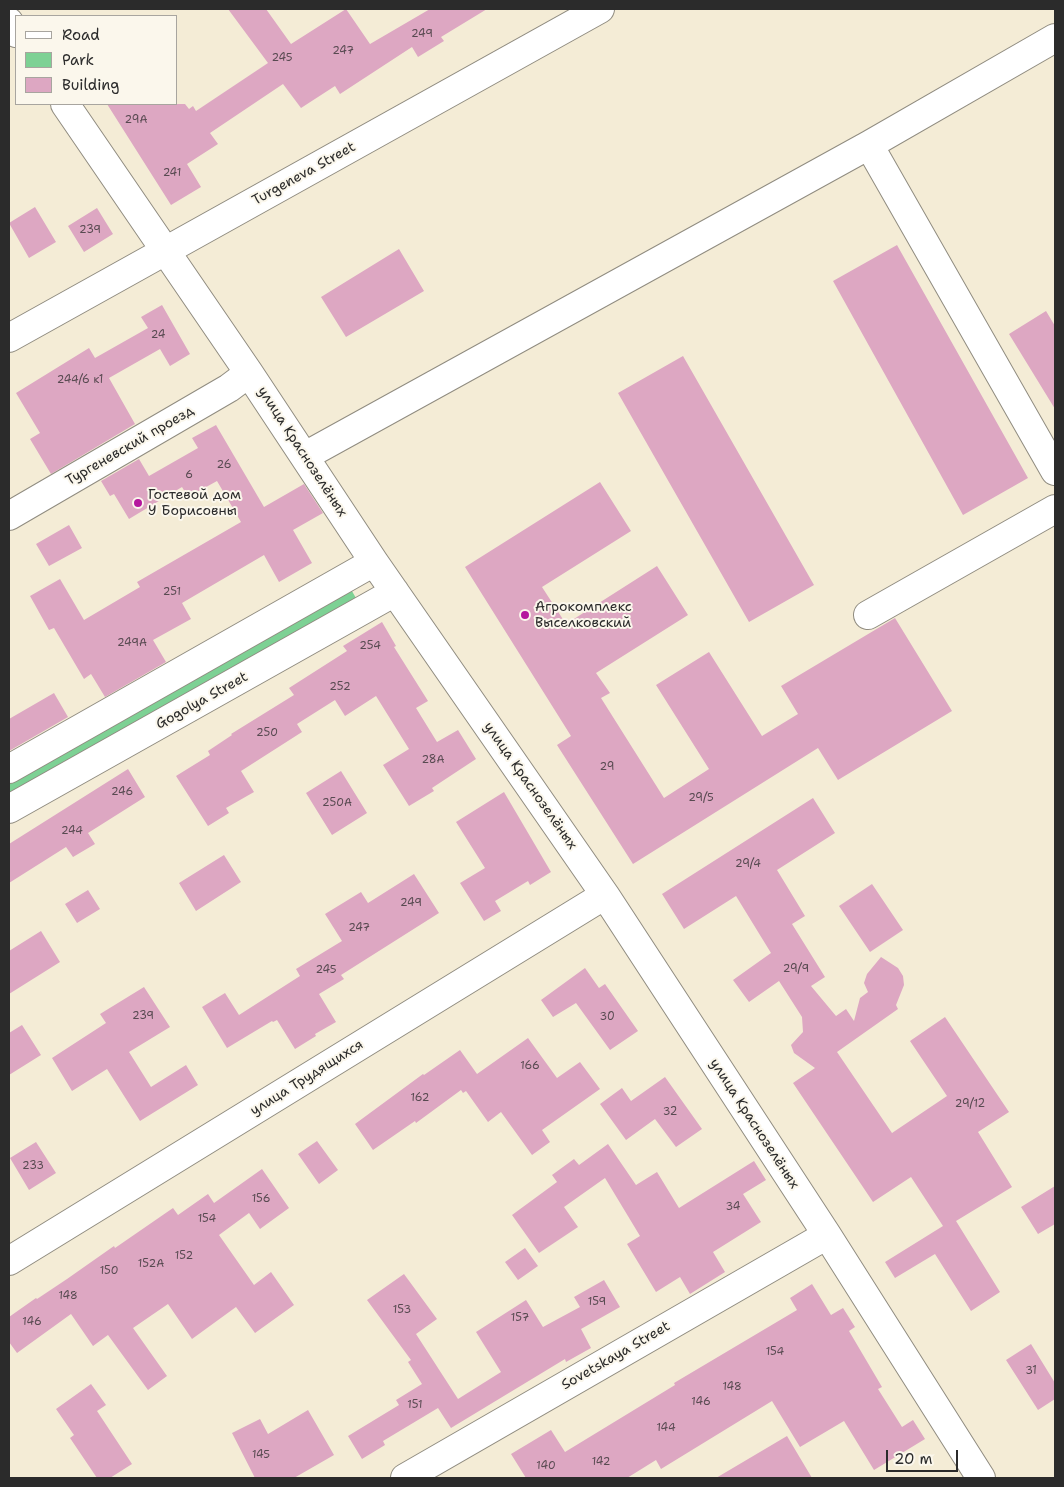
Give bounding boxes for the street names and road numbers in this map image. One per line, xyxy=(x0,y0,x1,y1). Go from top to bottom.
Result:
street label: Turgeneva Street xyxy=(249,139,359,209)
street label: улица Краснозелёных xyxy=(254,384,350,520)
street label: Тургеневский проезд xyxy=(63,402,197,490)
street label: Gogolya Street xyxy=(153,669,251,733)
street label: улица Краснозелёных xyxy=(480,719,580,853)
street label: улица Трудящихся xyxy=(247,1036,367,1120)
street label: улица Краснозелёных xyxy=(706,1056,802,1192)
street label: Sovetskaya Street xyxy=(559,1318,673,1394)

